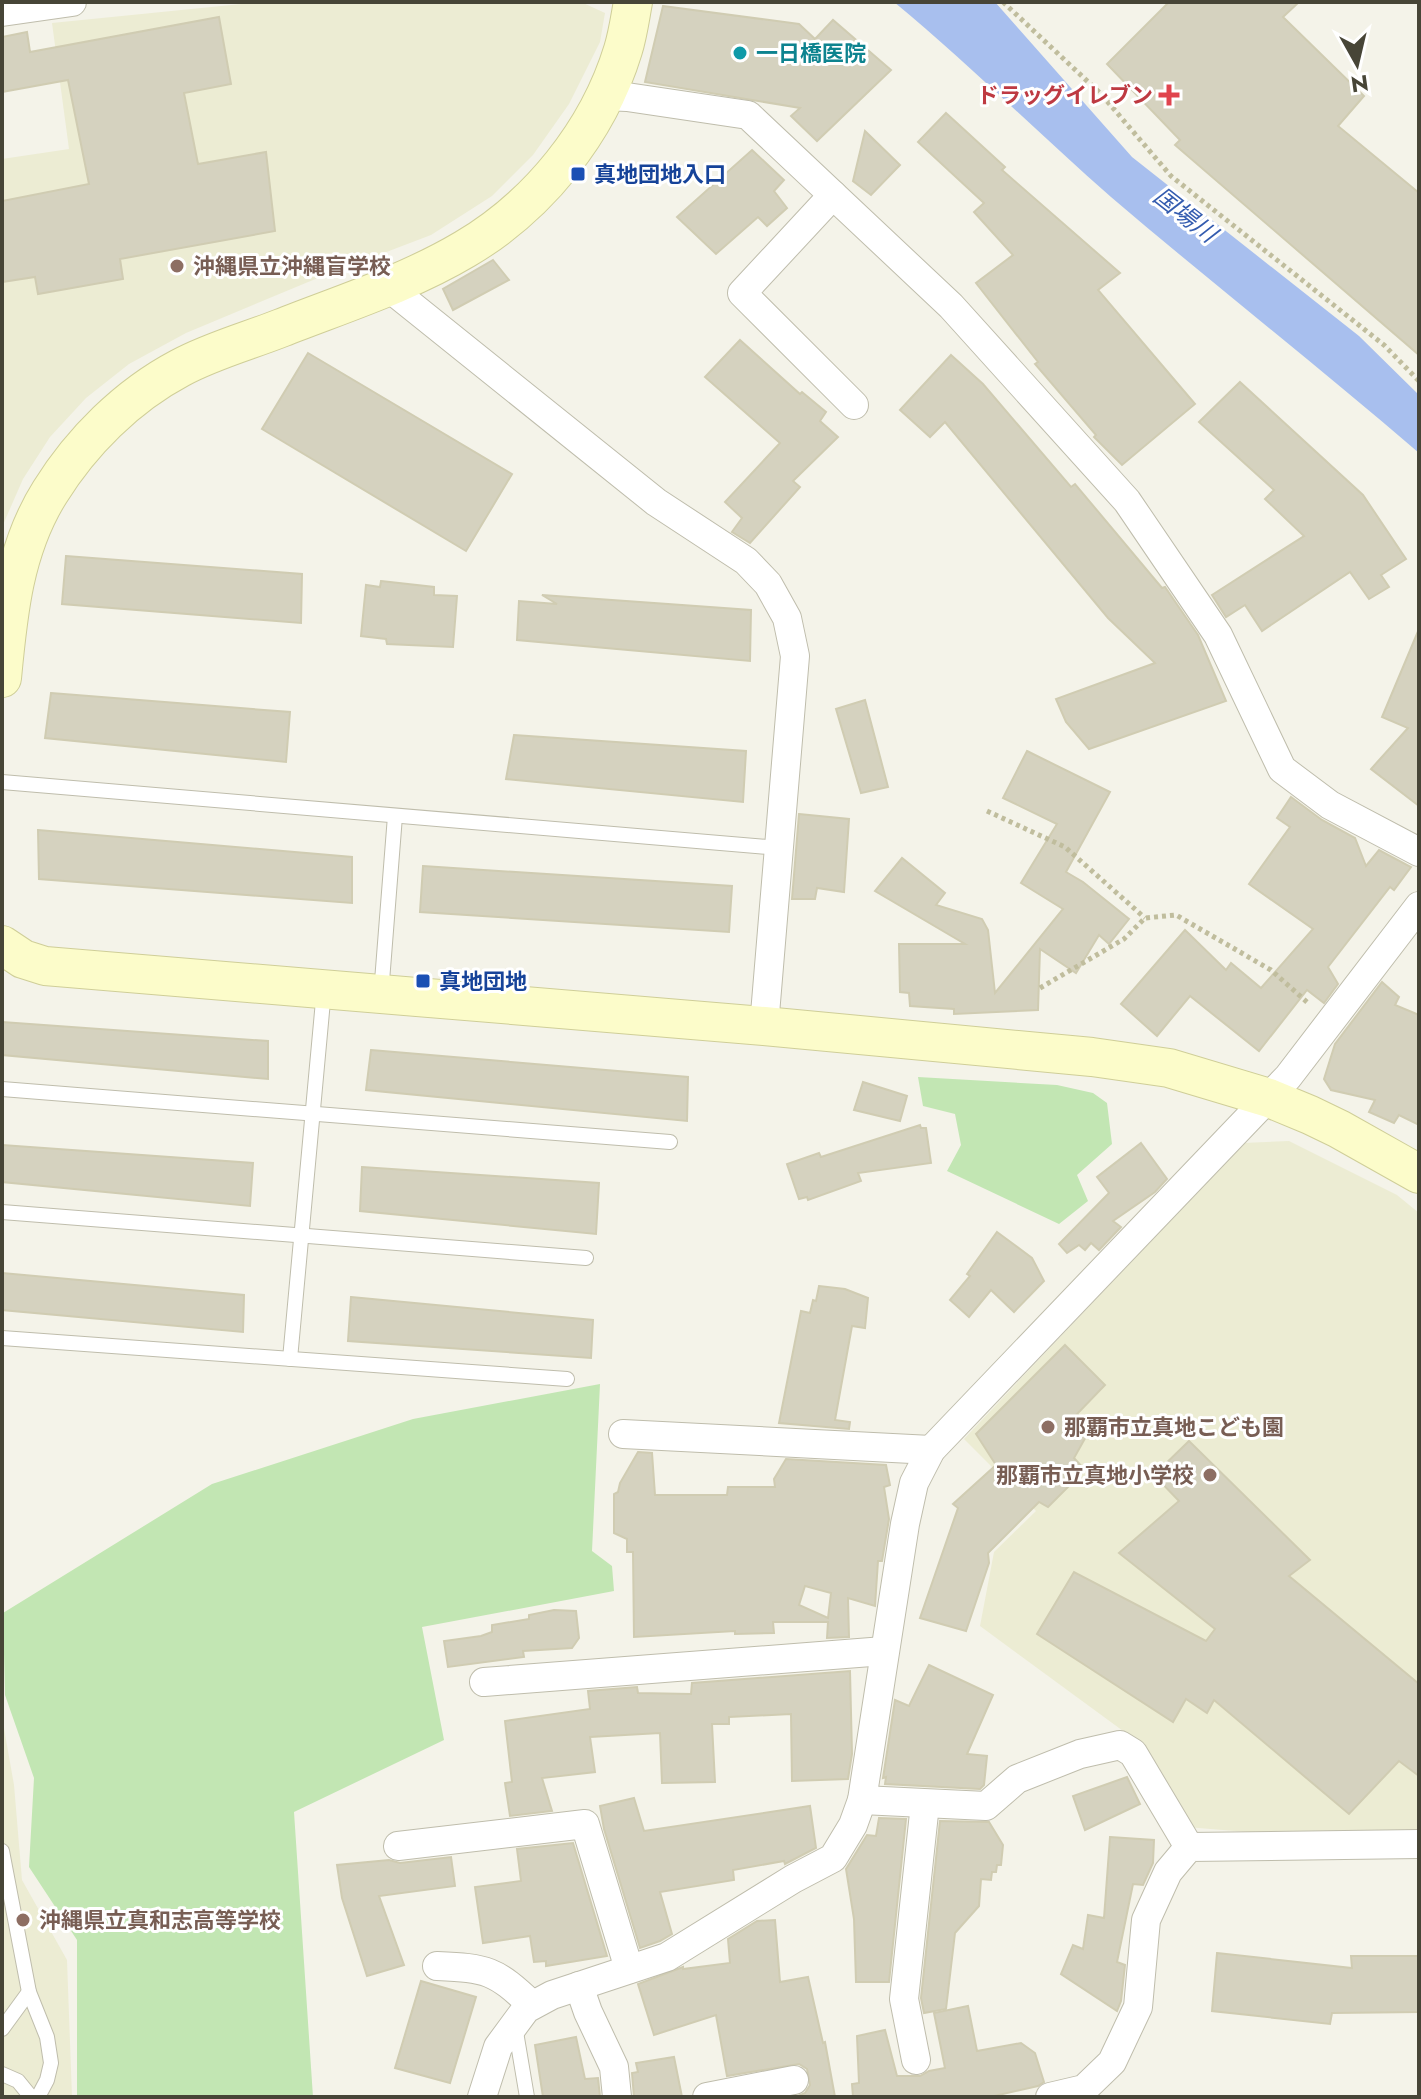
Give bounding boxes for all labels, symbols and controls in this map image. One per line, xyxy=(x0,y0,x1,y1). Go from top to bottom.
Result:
north arrow xyxy=(1317,24,1397,104)
place label: 一日橋医院 xyxy=(756,37,866,69)
marker: 一日橋医院 xyxy=(731,44,749,62)
text: N xyxy=(1349,67,1371,101)
place label: ドラッグイレブン xyxy=(977,79,1153,111)
marker: ドラッグイレブン xyxy=(1160,86,1178,104)
place label: 真地団地入口 xyxy=(594,158,726,190)
marker: 真地団地入口 xyxy=(569,165,587,183)
water label: 国場川 xyxy=(1146,179,1227,252)
place label: 沖縄県立沖縄盲学校 xyxy=(193,250,391,282)
marker: 沖縄県立沖縄盲学校 xyxy=(168,257,186,275)
place label: 真地団地 xyxy=(439,965,527,997)
marker: 真地団地 xyxy=(414,972,432,990)
place label: 那覇市立真地こども園 xyxy=(1064,1411,1284,1443)
marker: 那覇市立真地こども園 xyxy=(1039,1418,1057,1436)
place label: 那覇市立真地小学校 xyxy=(996,1459,1194,1491)
marker: 那覇市立真地小学校 xyxy=(1201,1466,1219,1484)
place label: 沖縄県立真和志高等学校 xyxy=(39,1904,281,1936)
marker: 沖縄県立真和志高等学校 xyxy=(14,1911,32,1929)

